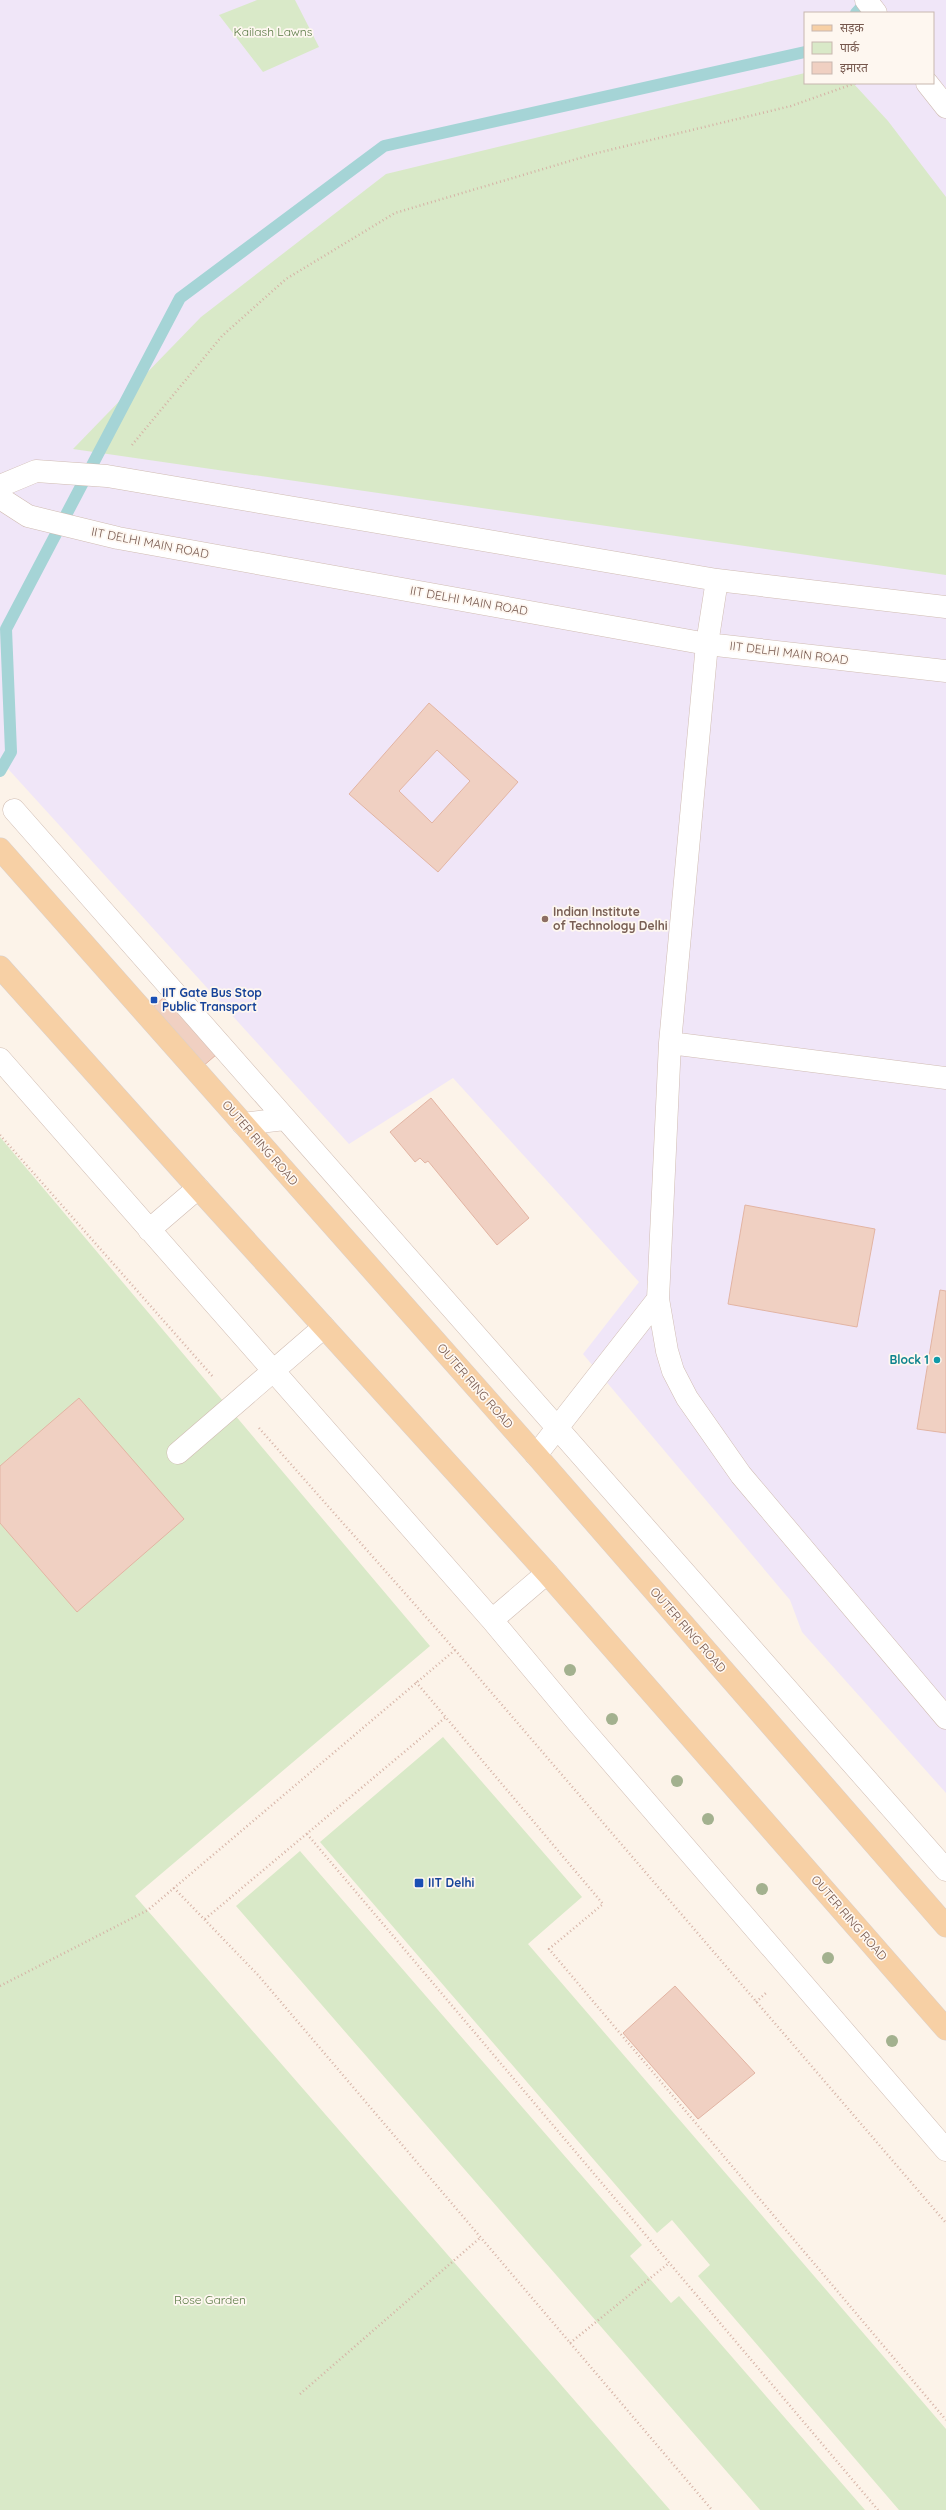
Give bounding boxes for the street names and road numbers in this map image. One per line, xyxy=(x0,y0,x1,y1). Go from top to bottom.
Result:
street label: IIT DELHI MAIN ROAD xyxy=(90,524,210,561)
street label: IIT DELHI MAIN ROAD xyxy=(409,583,530,618)
street label: IIT DELHI MAIN ROAD xyxy=(729,638,850,667)
street label: OUTER RING ROAD xyxy=(219,1097,302,1189)
street label: OUTER RING ROAD xyxy=(434,1340,517,1432)
street label: OUTER RING ROAD xyxy=(647,1584,730,1676)
street label: OUTER RING ROAD xyxy=(808,1872,891,1964)

